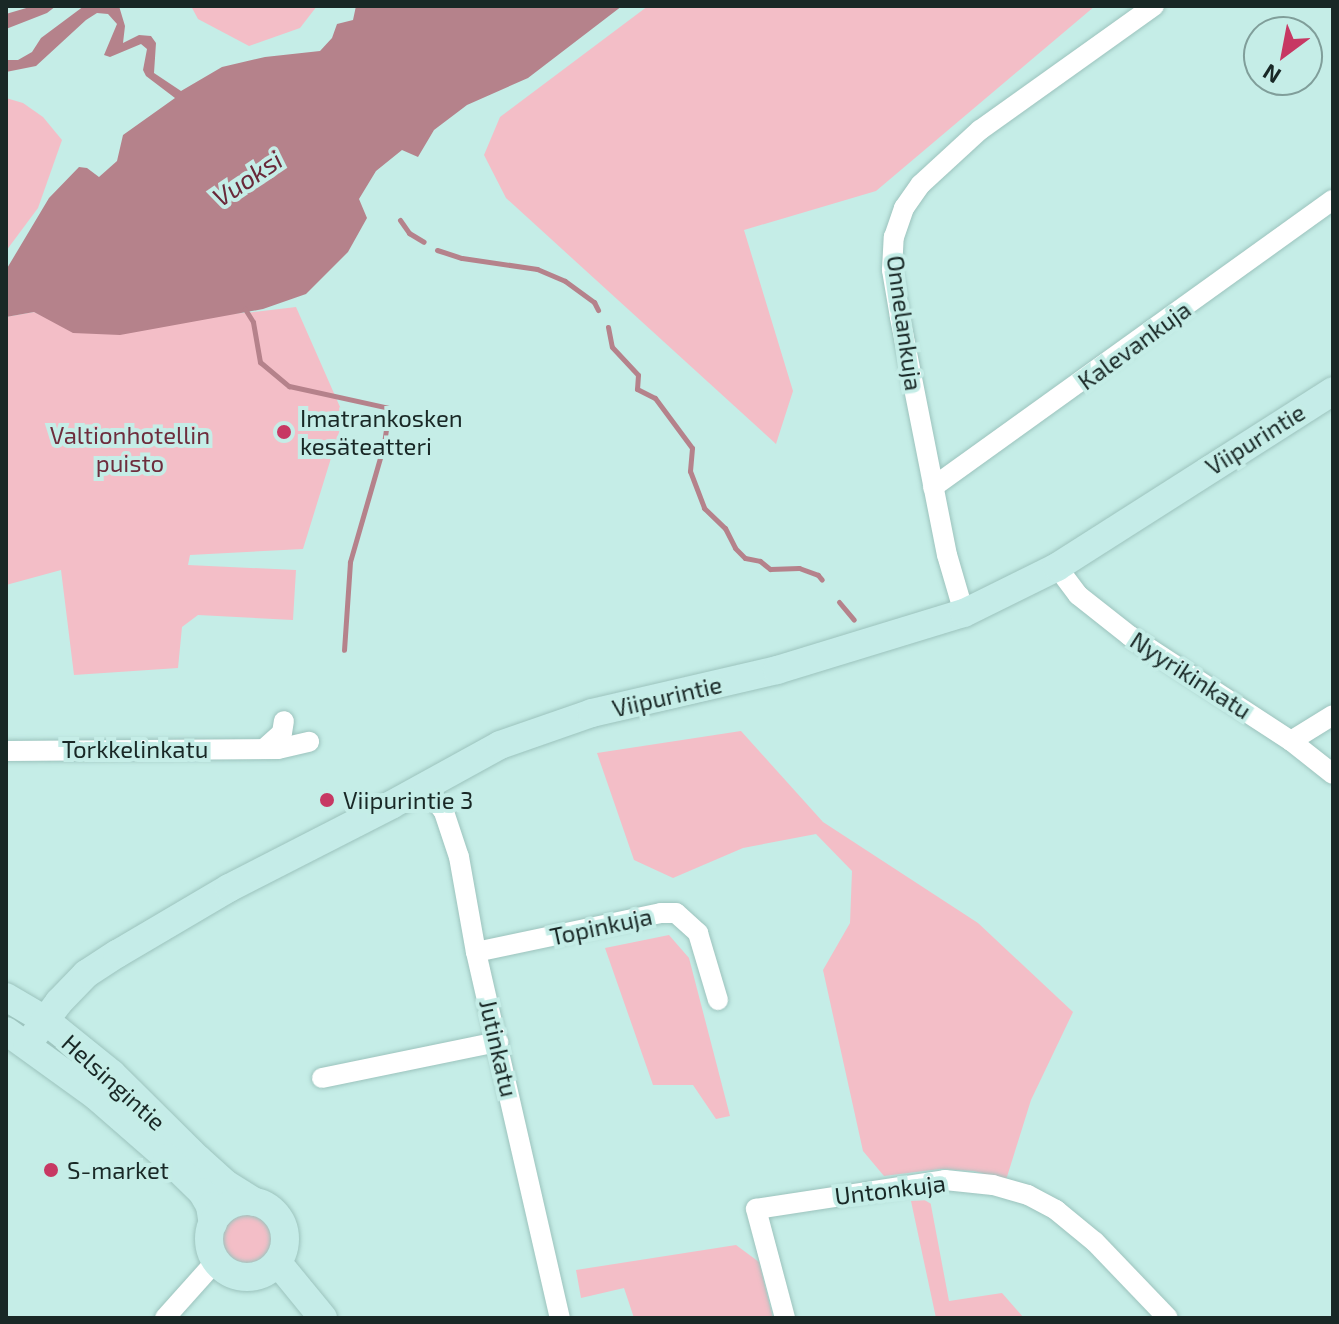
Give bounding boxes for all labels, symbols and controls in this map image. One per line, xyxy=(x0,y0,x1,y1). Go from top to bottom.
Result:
north arrow xyxy=(1243,16,1323,96)
text: N xyxy=(1258,59,1285,90)
water label: Vuoksi xyxy=(206,143,288,213)
street label: Onnelankuja xyxy=(881,254,929,392)
street label: Kalevankuja xyxy=(1072,295,1196,395)
street label: Viipurintie xyxy=(1200,397,1310,481)
place label: Imatrankosken kesäteatteri xyxy=(300,404,463,460)
park label: Valtionhotellin puisto xyxy=(50,421,210,477)
marker: Imatrankosken kesäteatteri xyxy=(275,423,293,441)
street label: Nyyrikinkatu xyxy=(1125,625,1257,725)
street label: Viipurintie xyxy=(609,669,725,723)
street label: Torkkelinkatu xyxy=(62,735,208,763)
place label: Viipurintie 3 xyxy=(343,786,473,814)
marker: Viipurintie 3 xyxy=(318,791,336,809)
street label: Topinkuja xyxy=(547,901,655,951)
street label: Jutinkatu xyxy=(474,996,524,1100)
street label: Helsingintie xyxy=(56,1028,172,1136)
place label: S-market xyxy=(67,1156,169,1184)
marker: S-market xyxy=(42,1161,60,1179)
street label: Untonkuja xyxy=(833,1168,947,1210)

